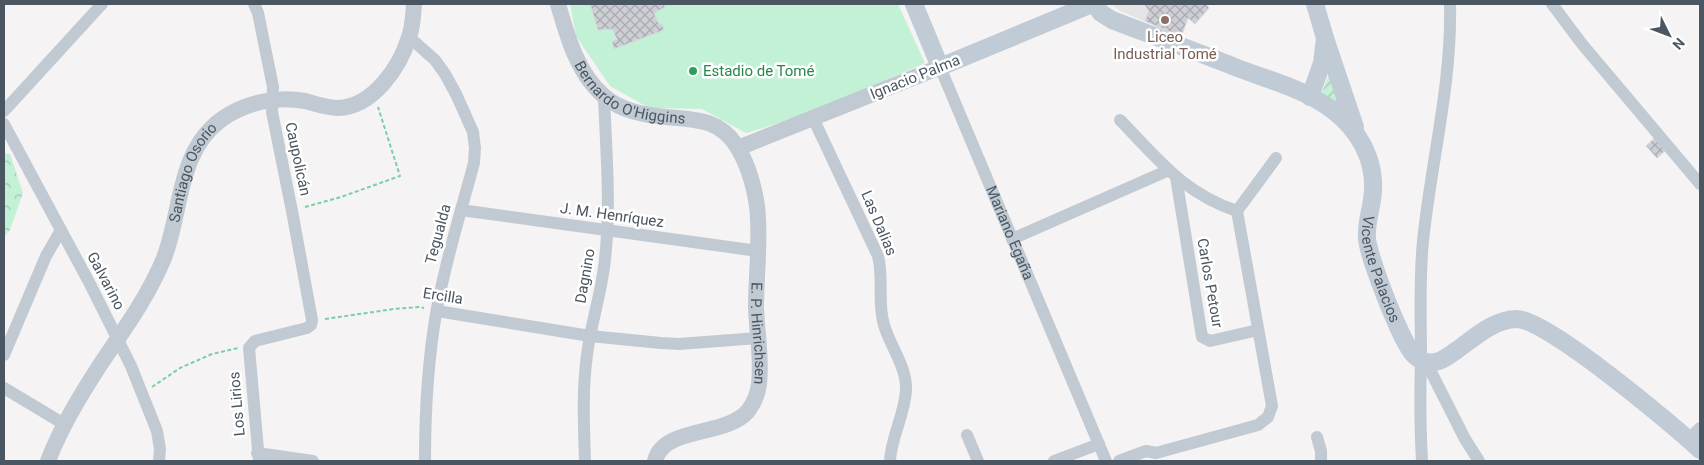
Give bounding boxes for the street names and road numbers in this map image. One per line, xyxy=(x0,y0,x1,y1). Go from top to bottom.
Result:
street label: Ignacio Palma xyxy=(867,51,963,103)
street label: Bernardo O'Higgins xyxy=(570,58,686,128)
street label: Santiago Osorio xyxy=(165,119,221,224)
street label: Caupolicán xyxy=(281,121,315,197)
street label: Mariano Egaña xyxy=(982,183,1038,283)
street label: Las Dalias xyxy=(857,188,901,258)
street label: J. M. Henríquez xyxy=(559,199,665,231)
street label: Tegualda xyxy=(421,202,455,266)
street label: Vicente Palacios xyxy=(1358,214,1404,325)
street label: Carlos Petour xyxy=(1193,237,1227,329)
street label: Dagnino xyxy=(571,247,599,305)
street label: Galvarino xyxy=(83,249,129,313)
street label: E. P. Hinrichsen xyxy=(747,282,769,385)
street label: Ercilla xyxy=(422,284,464,308)
street label: Los Lirios xyxy=(225,371,249,437)

